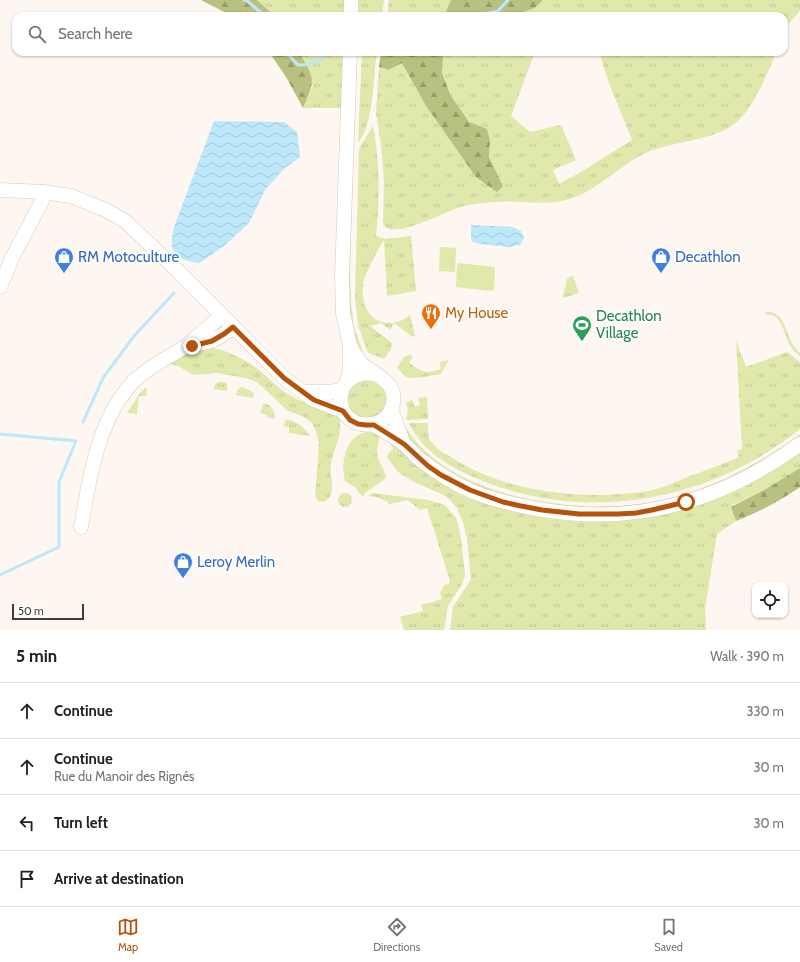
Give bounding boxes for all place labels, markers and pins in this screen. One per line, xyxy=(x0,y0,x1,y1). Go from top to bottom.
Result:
shop icon: RM Motoculture xyxy=(53,246,75,274)
shop icon: Decathlon xyxy=(650,246,672,274)
place label: RM Motoculture xyxy=(78,248,180,266)
place label: Decathlon xyxy=(675,248,741,266)
restaurant icon: My House xyxy=(420,302,442,330)
place label: My House xyxy=(445,304,508,322)
place label: Decathlon Village xyxy=(596,307,662,342)
sports icon: Decathlon Village xyxy=(571,314,593,342)
shop icon: Leroy Merlin xyxy=(172,551,194,579)
place label: Leroy Merlin xyxy=(197,553,275,571)

